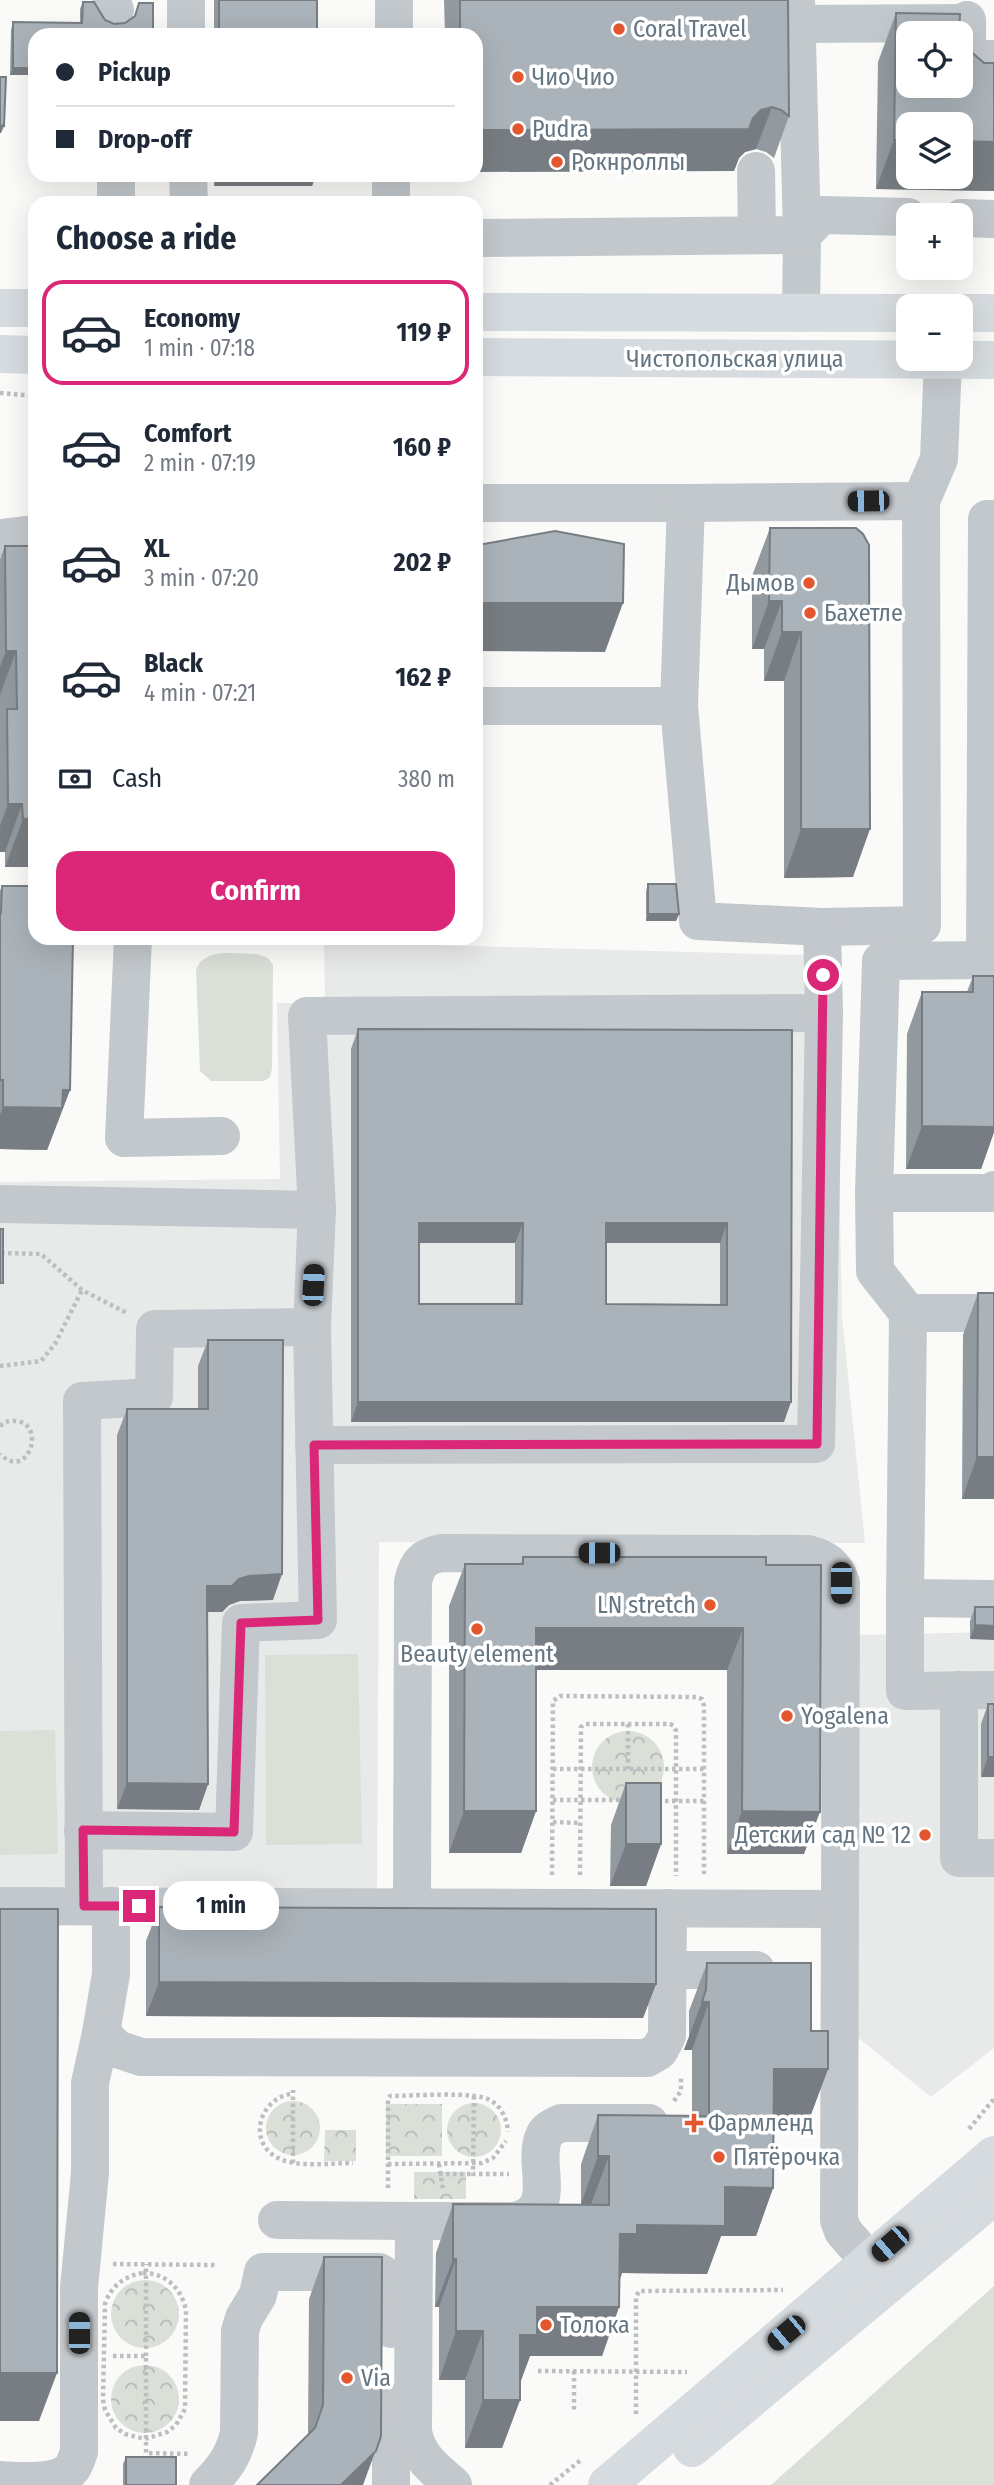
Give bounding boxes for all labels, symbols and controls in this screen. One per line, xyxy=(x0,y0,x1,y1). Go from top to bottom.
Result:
place label: Coral Travel xyxy=(633,15,747,43)
marker: Coral Travel xyxy=(611,21,627,37)
map controls xyxy=(896,21,973,371)
button: locate xyxy=(896,21,973,98)
text: Pickup xyxy=(98,57,171,88)
place label: Чио Чио xyxy=(532,63,615,91)
marker: Чио Чио xyxy=(510,69,526,85)
button: layers xyxy=(896,112,973,189)
place label: Pudra xyxy=(532,115,589,143)
marker: Pudra xyxy=(510,121,526,137)
text: Drop-off xyxy=(98,124,191,155)
place label: Рокнроллы xyxy=(571,148,685,176)
marker: Рокнроллы xyxy=(549,154,565,170)
button: + xyxy=(896,203,973,280)
text: Choose a ride xyxy=(56,219,237,257)
button: − xyxy=(896,294,973,371)
icon: car xyxy=(60,301,123,364)
text: Economy xyxy=(144,303,240,334)
text: 119 ₽ xyxy=(397,317,451,348)
text: 1 min · 07:18 xyxy=(144,334,255,362)
street label: Чистопольская улица xyxy=(626,345,844,373)
icon: car xyxy=(60,416,123,479)
text: Comfort xyxy=(144,418,232,449)
text: 160 ₽ xyxy=(393,432,451,463)
text: 2 min · 07:19 xyxy=(144,449,256,477)
car xyxy=(847,490,890,512)
icon: car xyxy=(60,531,123,594)
text: XL xyxy=(144,533,170,564)
text: 202 ₽ xyxy=(393,547,451,578)
text: 3 min · 07:20 xyxy=(144,564,259,592)
place label: Дымов xyxy=(725,569,795,597)
marker: Дымов xyxy=(801,575,817,591)
place label: Бахетле xyxy=(824,599,903,627)
marker: Бахетле xyxy=(802,605,818,621)
icon: car xyxy=(60,646,123,709)
text: Black xyxy=(144,648,203,679)
text: 162 ₽ xyxy=(395,662,451,693)
text: 4 min · 07:21 xyxy=(144,679,256,707)
icon: cash xyxy=(56,760,94,798)
text: Cash xyxy=(112,763,162,794)
text: 380 m xyxy=(398,765,455,793)
button: Confirm xyxy=(56,851,455,931)
route start xyxy=(807,959,839,991)
car xyxy=(302,1263,325,1307)
car xyxy=(579,1543,621,1564)
car xyxy=(831,1562,852,1604)
place label: LN stretch xyxy=(597,1591,696,1619)
marker: LN stretch xyxy=(702,1597,718,1613)
marker: Beauty element xyxy=(469,1621,485,1637)
place label: Beauty element xyxy=(400,1640,554,1668)
place label: Yogalena xyxy=(801,1702,889,1730)
marker: Yogalena xyxy=(779,1708,795,1724)
place label: Детский сад № 12 xyxy=(734,1821,911,1849)
marker: Детский сад № 12 xyxy=(917,1827,933,1843)
callout: 1 min xyxy=(164,1882,279,1930)
route end xyxy=(123,1890,155,1922)
text: 1 min xyxy=(196,1891,246,1919)
place label: Фармленд xyxy=(708,2109,814,2137)
marker: Фармленд xyxy=(686,2115,702,2131)
place label: Пятёрочка xyxy=(733,2143,840,2171)
marker: Пятёрочка xyxy=(711,2149,727,2165)
car xyxy=(868,2222,913,2266)
place label: Толока xyxy=(560,2311,630,2339)
car xyxy=(764,2311,809,2355)
car xyxy=(69,2312,90,2354)
marker: Толока xyxy=(538,2317,554,2333)
place label: Via xyxy=(361,2364,391,2392)
marker: Via xyxy=(339,2370,355,2386)

